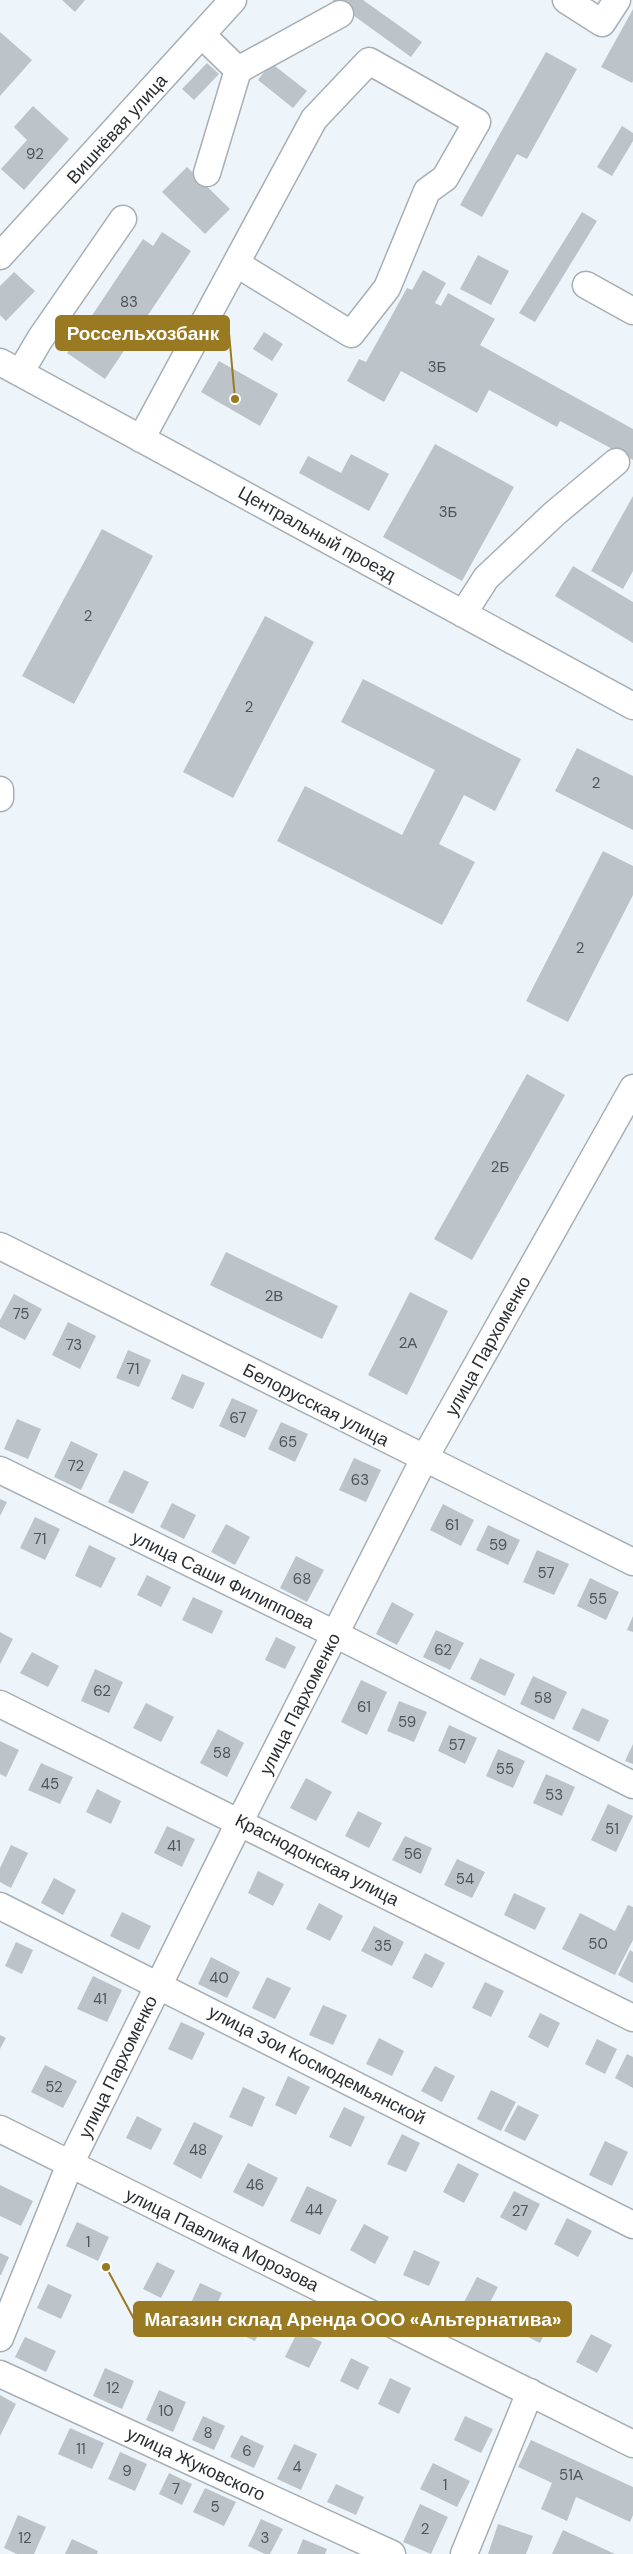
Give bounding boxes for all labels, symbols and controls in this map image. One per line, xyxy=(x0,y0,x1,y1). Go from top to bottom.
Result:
street label: Вишнёвая улица xyxy=(61,68,173,189)
house number: 92 xyxy=(26,144,44,164)
house number: 83 xyxy=(120,292,138,312)
callout: Россельхозбанк xyxy=(56,316,229,350)
text: Россельхозбанк xyxy=(67,321,220,346)
house number: 3Б xyxy=(428,357,447,377)
street label: Центральный проезд xyxy=(234,481,401,588)
house number: 3Б xyxy=(439,502,458,522)
house number: 2 xyxy=(84,606,92,626)
house number: 2 xyxy=(245,697,253,717)
house number: 2 xyxy=(592,773,600,793)
house number: 2 xyxy=(576,938,584,958)
house number: 2Б xyxy=(491,1157,509,1177)
street label: улица Пархоменко xyxy=(440,1272,536,1420)
house number: 2В xyxy=(265,1286,283,1306)
house number: 75 xyxy=(13,1304,29,1324)
house number: 2А xyxy=(399,1333,417,1353)
house number: 73 xyxy=(66,1335,82,1355)
street label: Белорусская улица xyxy=(239,1358,394,1453)
house number: 71 xyxy=(127,1359,139,1379)
house number: 67 xyxy=(229,1408,247,1428)
house number: 65 xyxy=(279,1432,297,1452)
house number: 72 xyxy=(68,1456,84,1476)
house number: 63 xyxy=(351,1470,369,1490)
house number: 61 xyxy=(445,1515,459,1535)
street label: улица Саши Филиппова xyxy=(128,1525,319,1635)
house number: 71 xyxy=(34,1529,46,1549)
house number: 59 xyxy=(489,1535,507,1555)
house number: 57 xyxy=(538,1563,554,1583)
house number: 68 xyxy=(293,1569,311,1589)
house number: 55 xyxy=(589,1589,607,1609)
street label: улица Пархоменко xyxy=(254,1629,346,1779)
house number: 62 xyxy=(434,1640,452,1660)
house number: 62 xyxy=(93,1681,111,1701)
house number: 58 xyxy=(534,1688,552,1708)
house number: 61 xyxy=(357,1697,371,1717)
house number: 59 xyxy=(398,1712,416,1732)
house number: 57 xyxy=(449,1735,465,1755)
house number: 58 xyxy=(213,1743,231,1763)
house number: 55 xyxy=(496,1759,514,1779)
house number: 45 xyxy=(41,1774,59,1794)
house number: 53 xyxy=(545,1785,563,1805)
street label: Краснодонская улица xyxy=(231,1808,404,1912)
house number: 51 xyxy=(605,1819,619,1839)
house number: 41 xyxy=(167,1836,181,1856)
house number: 56 xyxy=(404,1844,422,1864)
house number: 54 xyxy=(456,1869,474,1889)
house number: 50 xyxy=(588,1934,608,1954)
house number: 35 xyxy=(374,1936,392,1956)
house number: 40 xyxy=(209,1968,229,1988)
house number: 41 xyxy=(93,1989,107,2009)
street label: улица Пархоменко xyxy=(73,1992,163,2142)
street label: улица Зои Космодемьянской xyxy=(204,2000,430,2130)
house number: 52 xyxy=(45,2077,63,2097)
house number: 48 xyxy=(189,2140,207,2160)
house number: 46 xyxy=(246,2175,264,2195)
street label: улица Павлика Морозова xyxy=(121,2183,324,2298)
house number: 44 xyxy=(305,2200,323,2220)
house number: 27 xyxy=(512,2201,528,2221)
house number: 1 xyxy=(86,2232,90,2252)
callout: Магазин склад Аренда ООО «Альтернатива» xyxy=(134,2302,571,2336)
text: Магазин склад Аренда ООО «Альтернатива» xyxy=(145,2307,561,2332)
house number: 12 xyxy=(106,2378,120,2398)
house number: 10 xyxy=(159,2401,173,2421)
street label: улица Жуковского xyxy=(123,2421,269,2507)
house number: 8 xyxy=(203,2423,213,2443)
house number: 11 xyxy=(76,2439,86,2459)
house number: 6 xyxy=(242,2441,252,2461)
house number: 4 xyxy=(292,2457,302,2477)
house number: 9 xyxy=(122,2461,132,2481)
house number: 51А xyxy=(559,2465,583,2485)
house number: 1 xyxy=(443,2475,447,2495)
house number: 7 xyxy=(172,2479,180,2499)
house number: 5 xyxy=(210,2497,220,2517)
house number: 2 xyxy=(421,2519,429,2539)
house number: 12 xyxy=(18,2528,32,2548)
house number: 3 xyxy=(261,2528,269,2548)

